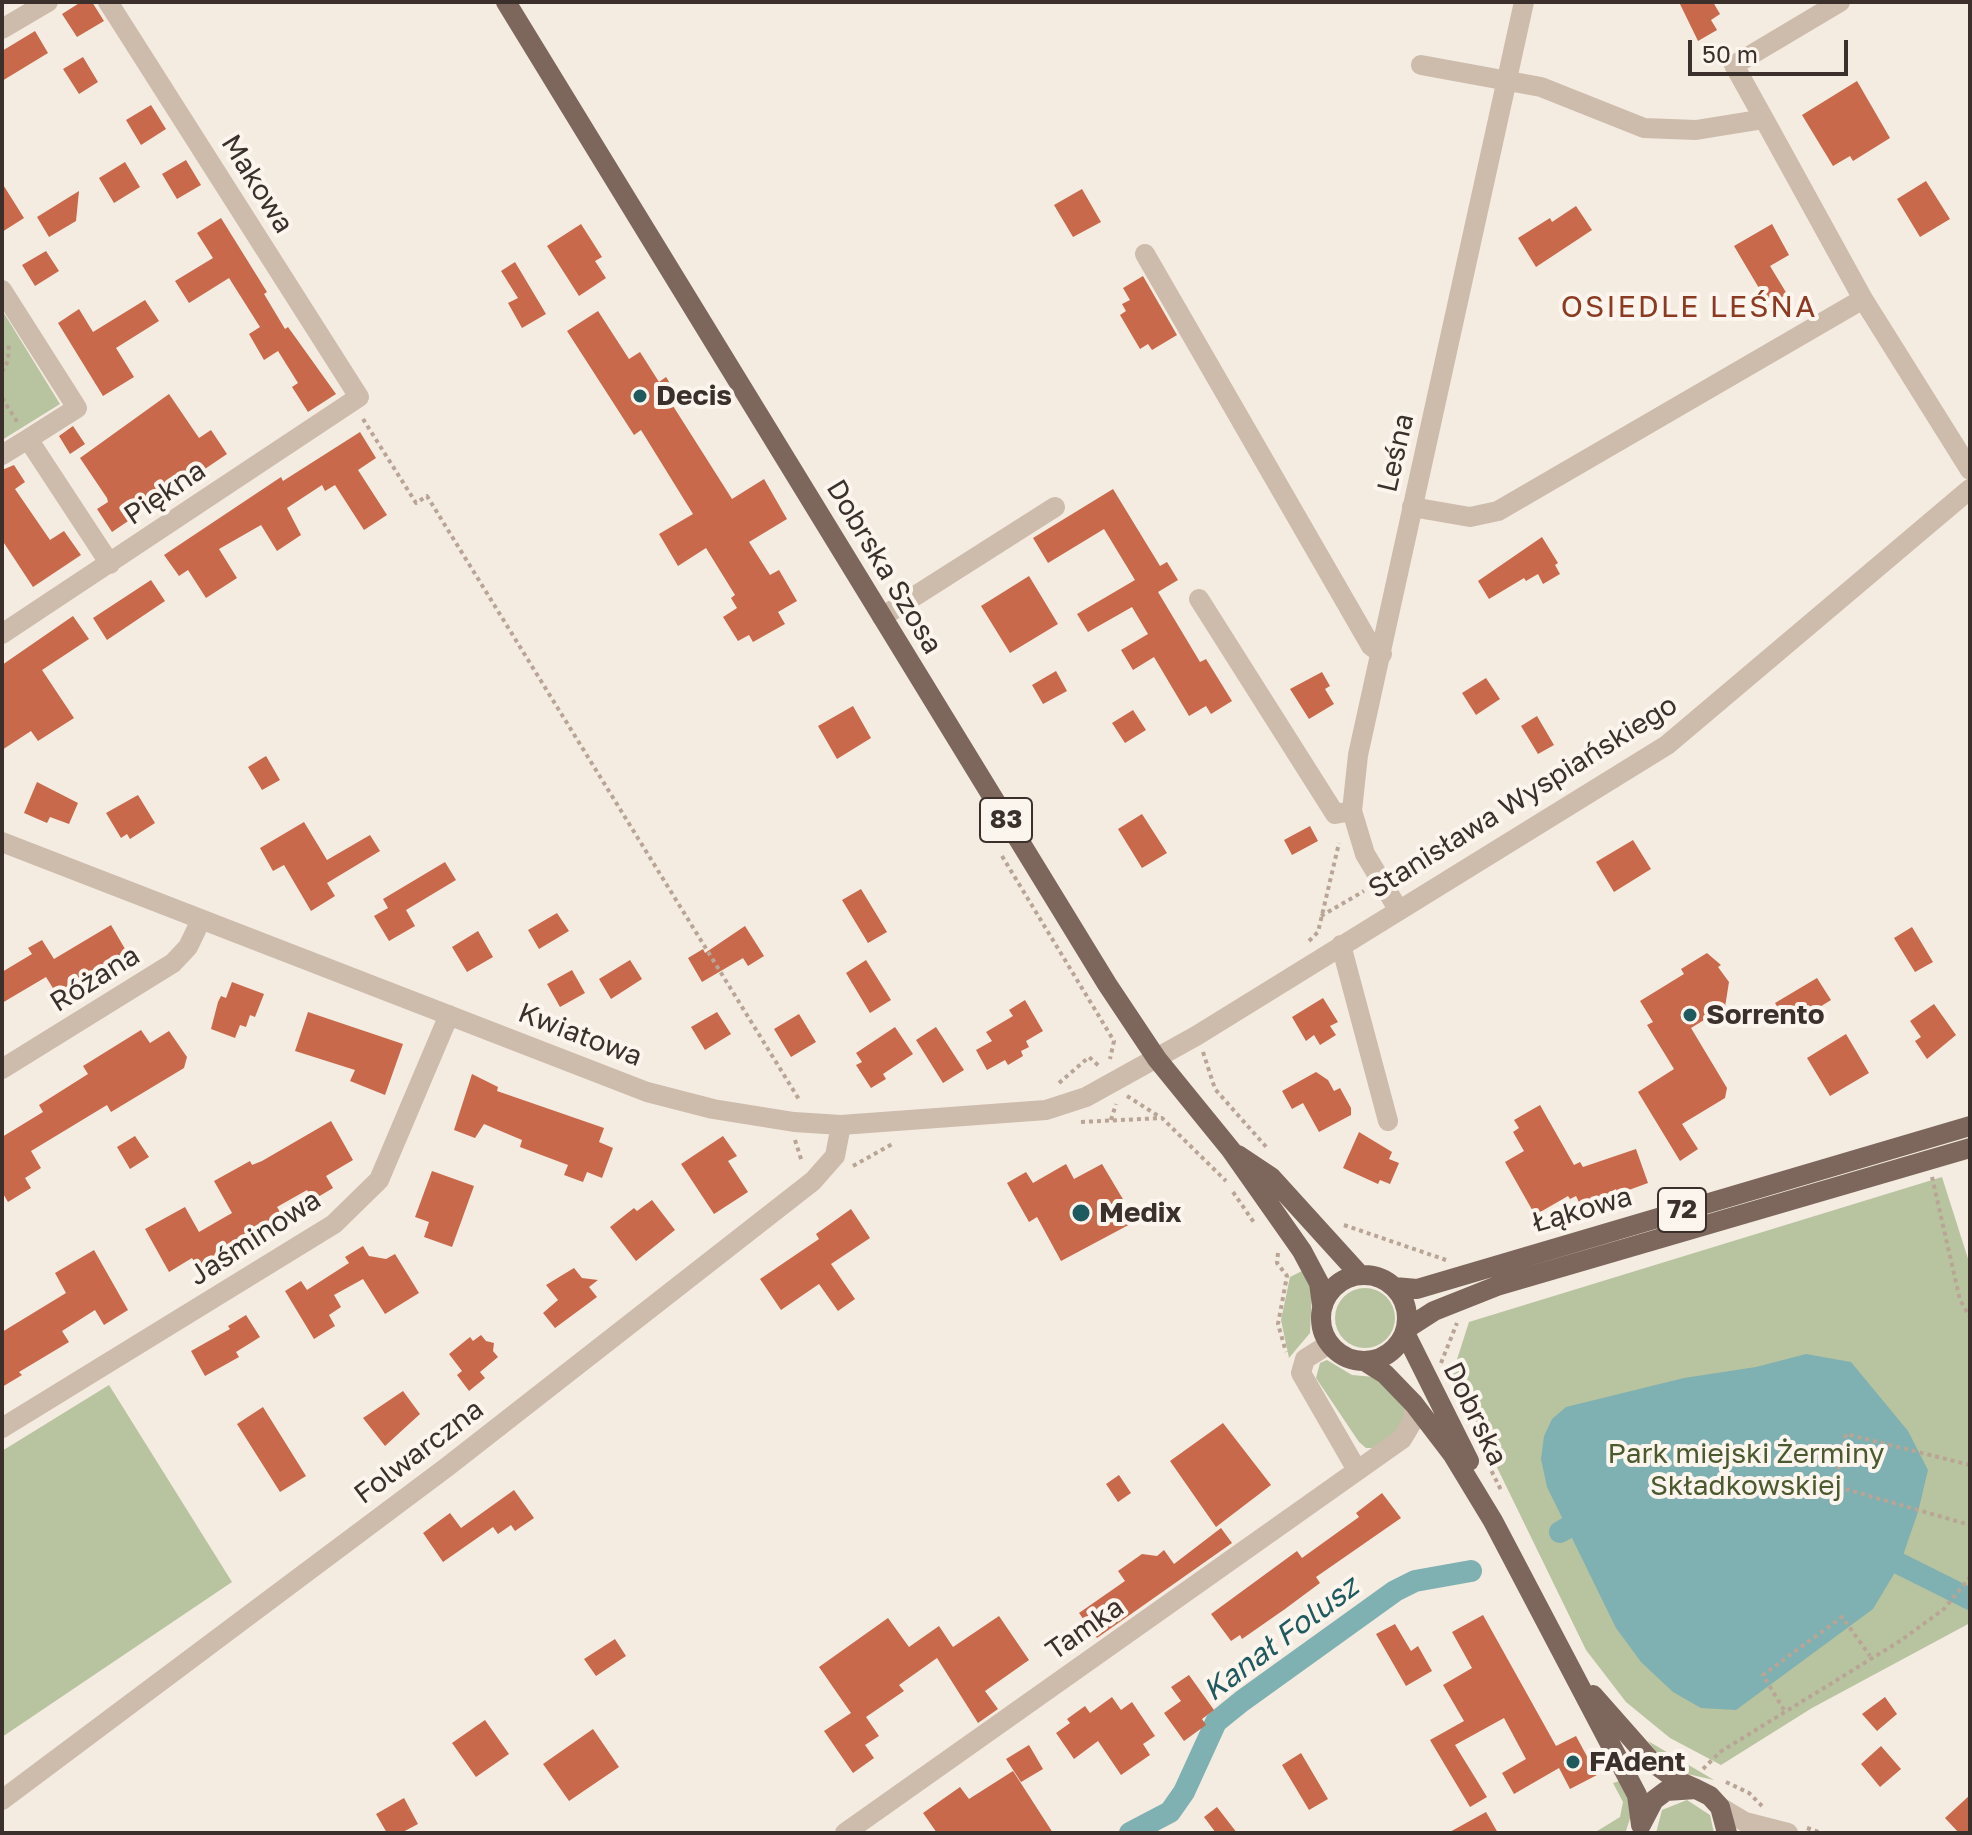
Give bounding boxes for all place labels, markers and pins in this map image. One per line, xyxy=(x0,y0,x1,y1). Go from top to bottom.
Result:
place label: Decis xyxy=(656,379,732,413)
marker: Decis xyxy=(631,387,649,405)
place label: Sorrento xyxy=(1706,998,1824,1032)
marker: Sorrento xyxy=(1681,1006,1699,1024)
place label: Medix xyxy=(1099,1196,1182,1230)
marker: Medix xyxy=(1070,1202,1092,1224)
place label: FAdent xyxy=(1589,1745,1686,1779)
marker: FAdent xyxy=(1564,1753,1582,1771)

